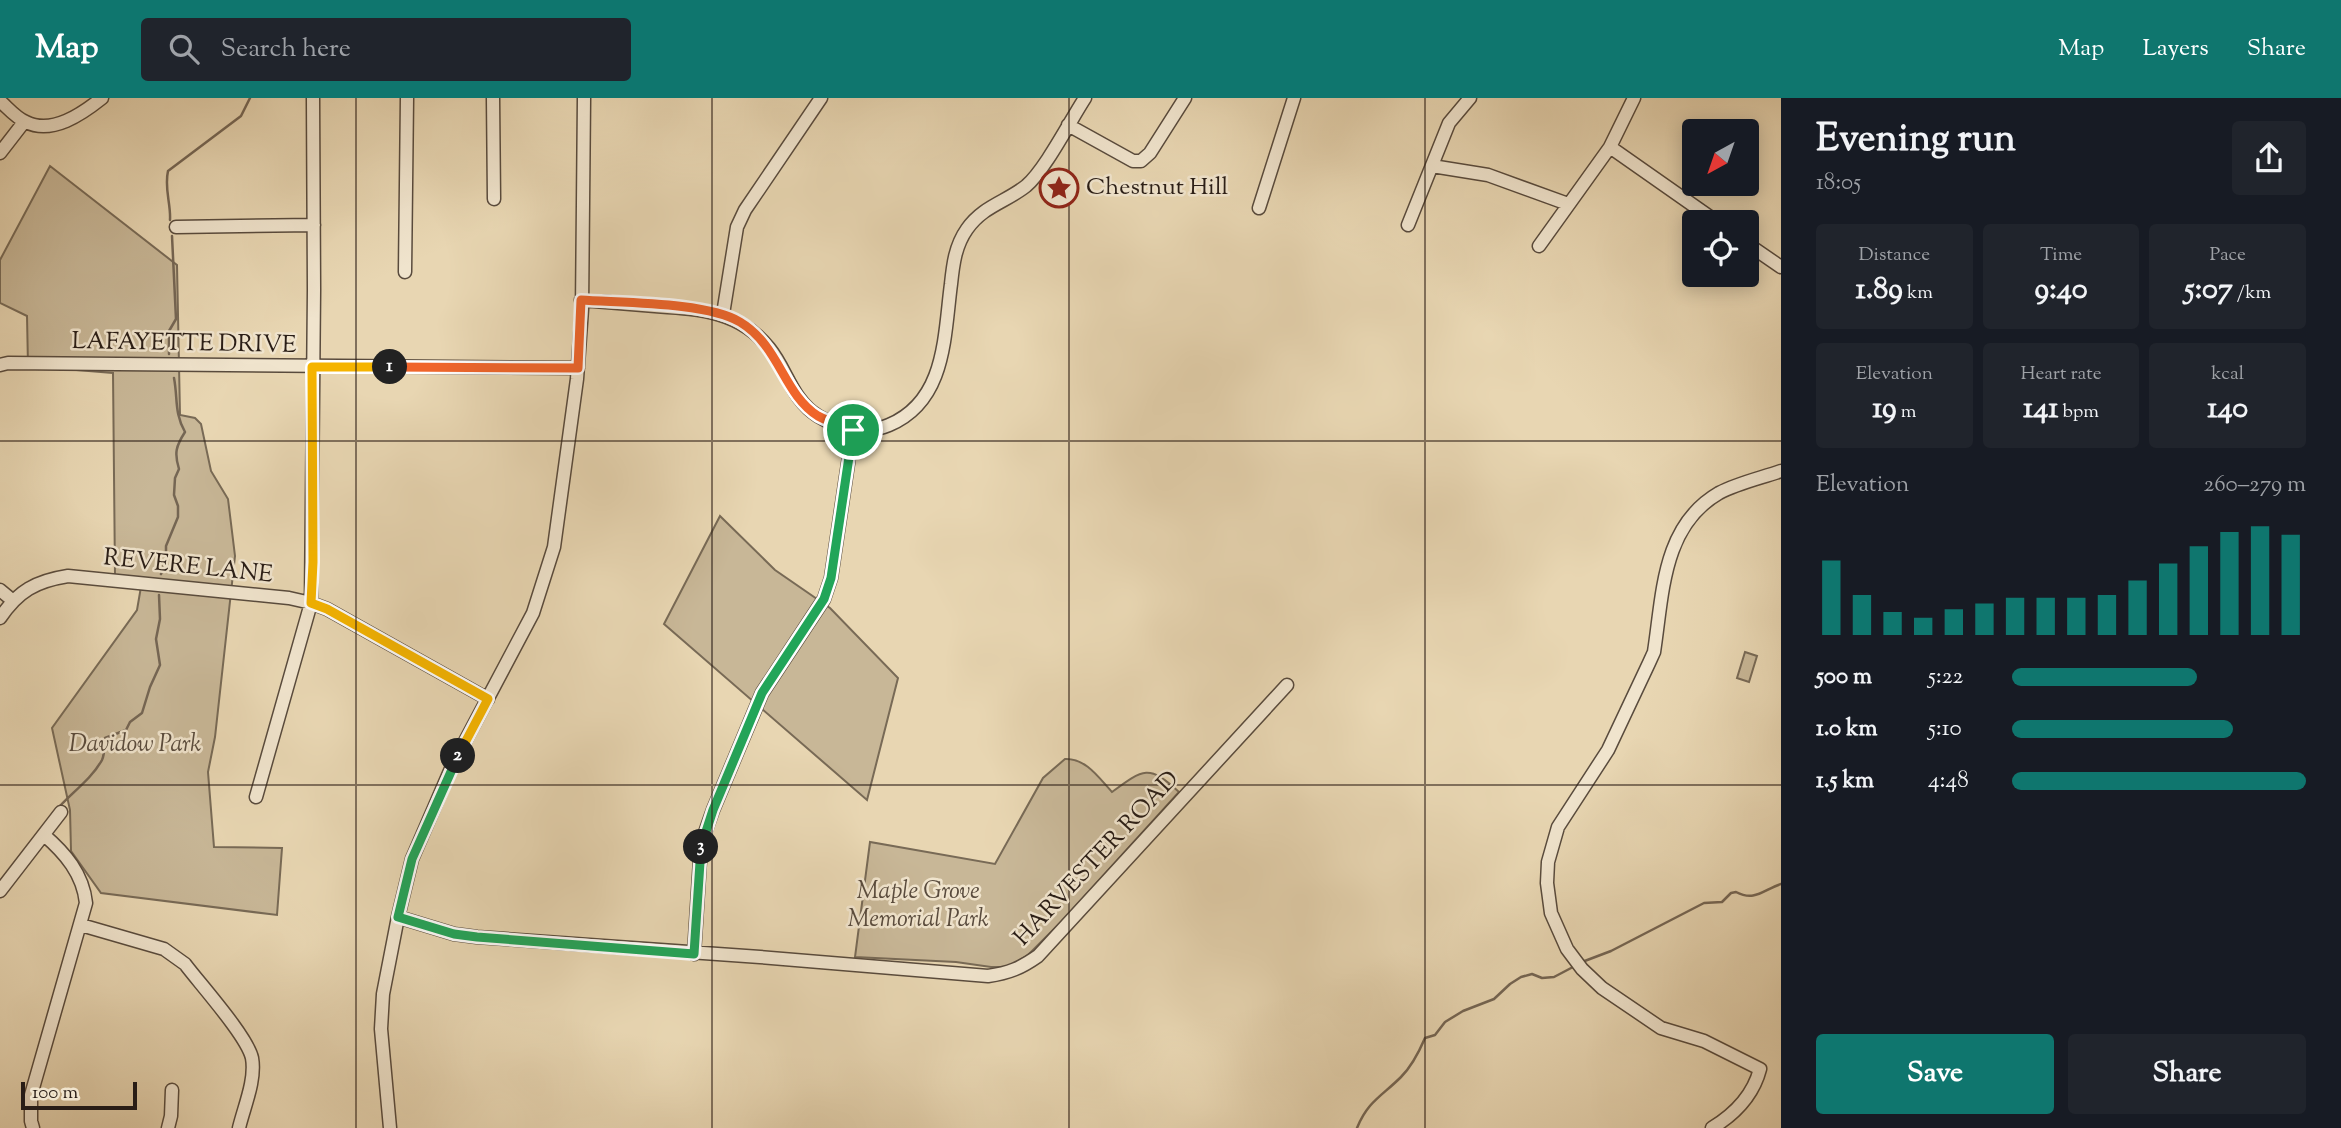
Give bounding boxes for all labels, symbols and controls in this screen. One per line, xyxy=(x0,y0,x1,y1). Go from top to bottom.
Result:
search box xyxy=(141,18,631,81)
text: Map xyxy=(35,25,99,73)
icon: search xyxy=(165,30,203,68)
text: Search here xyxy=(221,31,351,68)
text: Map xyxy=(2058,32,2104,66)
text: Layers xyxy=(2142,32,2209,66)
text: Share xyxy=(2247,32,2306,66)
text: Evening run xyxy=(1816,114,2016,168)
north arrow xyxy=(1682,119,1759,196)
map controls xyxy=(1682,119,1759,287)
button: share xyxy=(2232,121,2306,195)
place icon: Chestnut Hill xyxy=(1038,167,1080,209)
text: 18:05 xyxy=(1816,167,1861,200)
place label: Chestnut Hill xyxy=(1086,171,1229,205)
button: locate xyxy=(1682,210,1759,287)
text: Distance xyxy=(1859,242,1930,269)
text: Time xyxy=(2040,242,2082,269)
text: Pace xyxy=(2209,242,2246,269)
text: 1.89 xyxy=(1856,269,1903,312)
text: 9:40 xyxy=(2034,269,2088,312)
text: 5:07 xyxy=(2184,269,2233,312)
text: km xyxy=(1903,280,1933,307)
text: /km xyxy=(2233,280,2271,307)
street label: LAFAYETTE DRIVE xyxy=(71,325,297,363)
pin: 1 xyxy=(372,350,408,384)
text: 1 xyxy=(386,353,393,380)
text: Elevation xyxy=(1856,361,1933,388)
text: Heart rate xyxy=(2020,361,2102,388)
text: kcal xyxy=(2211,361,2244,388)
text: 19 xyxy=(1872,388,1897,431)
text: 141 xyxy=(2023,388,2059,431)
text: 140 xyxy=(2207,388,2248,431)
text: m xyxy=(1897,399,1916,426)
text: bpm xyxy=(2059,399,2099,426)
pin xyxy=(823,400,883,460)
icon: arrive xyxy=(834,411,872,449)
text: Elevation xyxy=(1816,469,1909,502)
text: 260–279 m xyxy=(2203,469,2306,502)
street label: REVERE LANE xyxy=(102,541,275,593)
text: 500 m xyxy=(1816,661,1872,694)
text: 5:22 xyxy=(1928,661,1963,694)
text: 1.0 km xyxy=(1816,713,1878,746)
text: 5:10 xyxy=(1928,713,1962,746)
park label: Davidow Park xyxy=(69,728,201,762)
pin: 2 xyxy=(440,738,476,774)
text: 2 xyxy=(453,742,462,769)
street label: HARVESTER ROAD xyxy=(1007,764,1187,954)
text: 1.5 km xyxy=(1816,765,1874,798)
text: 4:48 xyxy=(1928,765,1969,798)
pin: 3 xyxy=(684,830,718,864)
text: 3 xyxy=(697,833,704,860)
park label: Maple Grove Memorial Park xyxy=(847,875,989,937)
button: Save xyxy=(1816,1034,2054,1114)
button: Share xyxy=(2068,1034,2306,1114)
scale bar xyxy=(21,1079,136,1111)
text: 100 m xyxy=(32,1080,78,1107)

